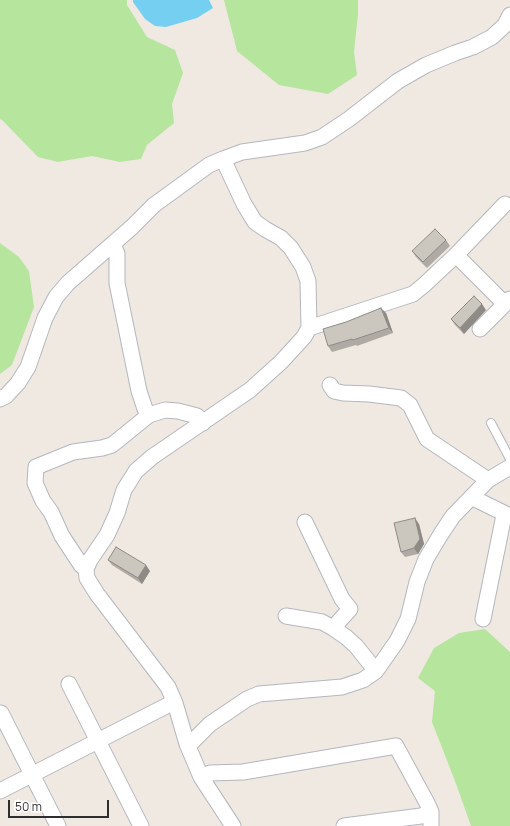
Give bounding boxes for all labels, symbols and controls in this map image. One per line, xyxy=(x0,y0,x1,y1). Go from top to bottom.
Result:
scale bar xyxy=(10,792,111,818)
text: 50 m xyxy=(15,798,42,815)

